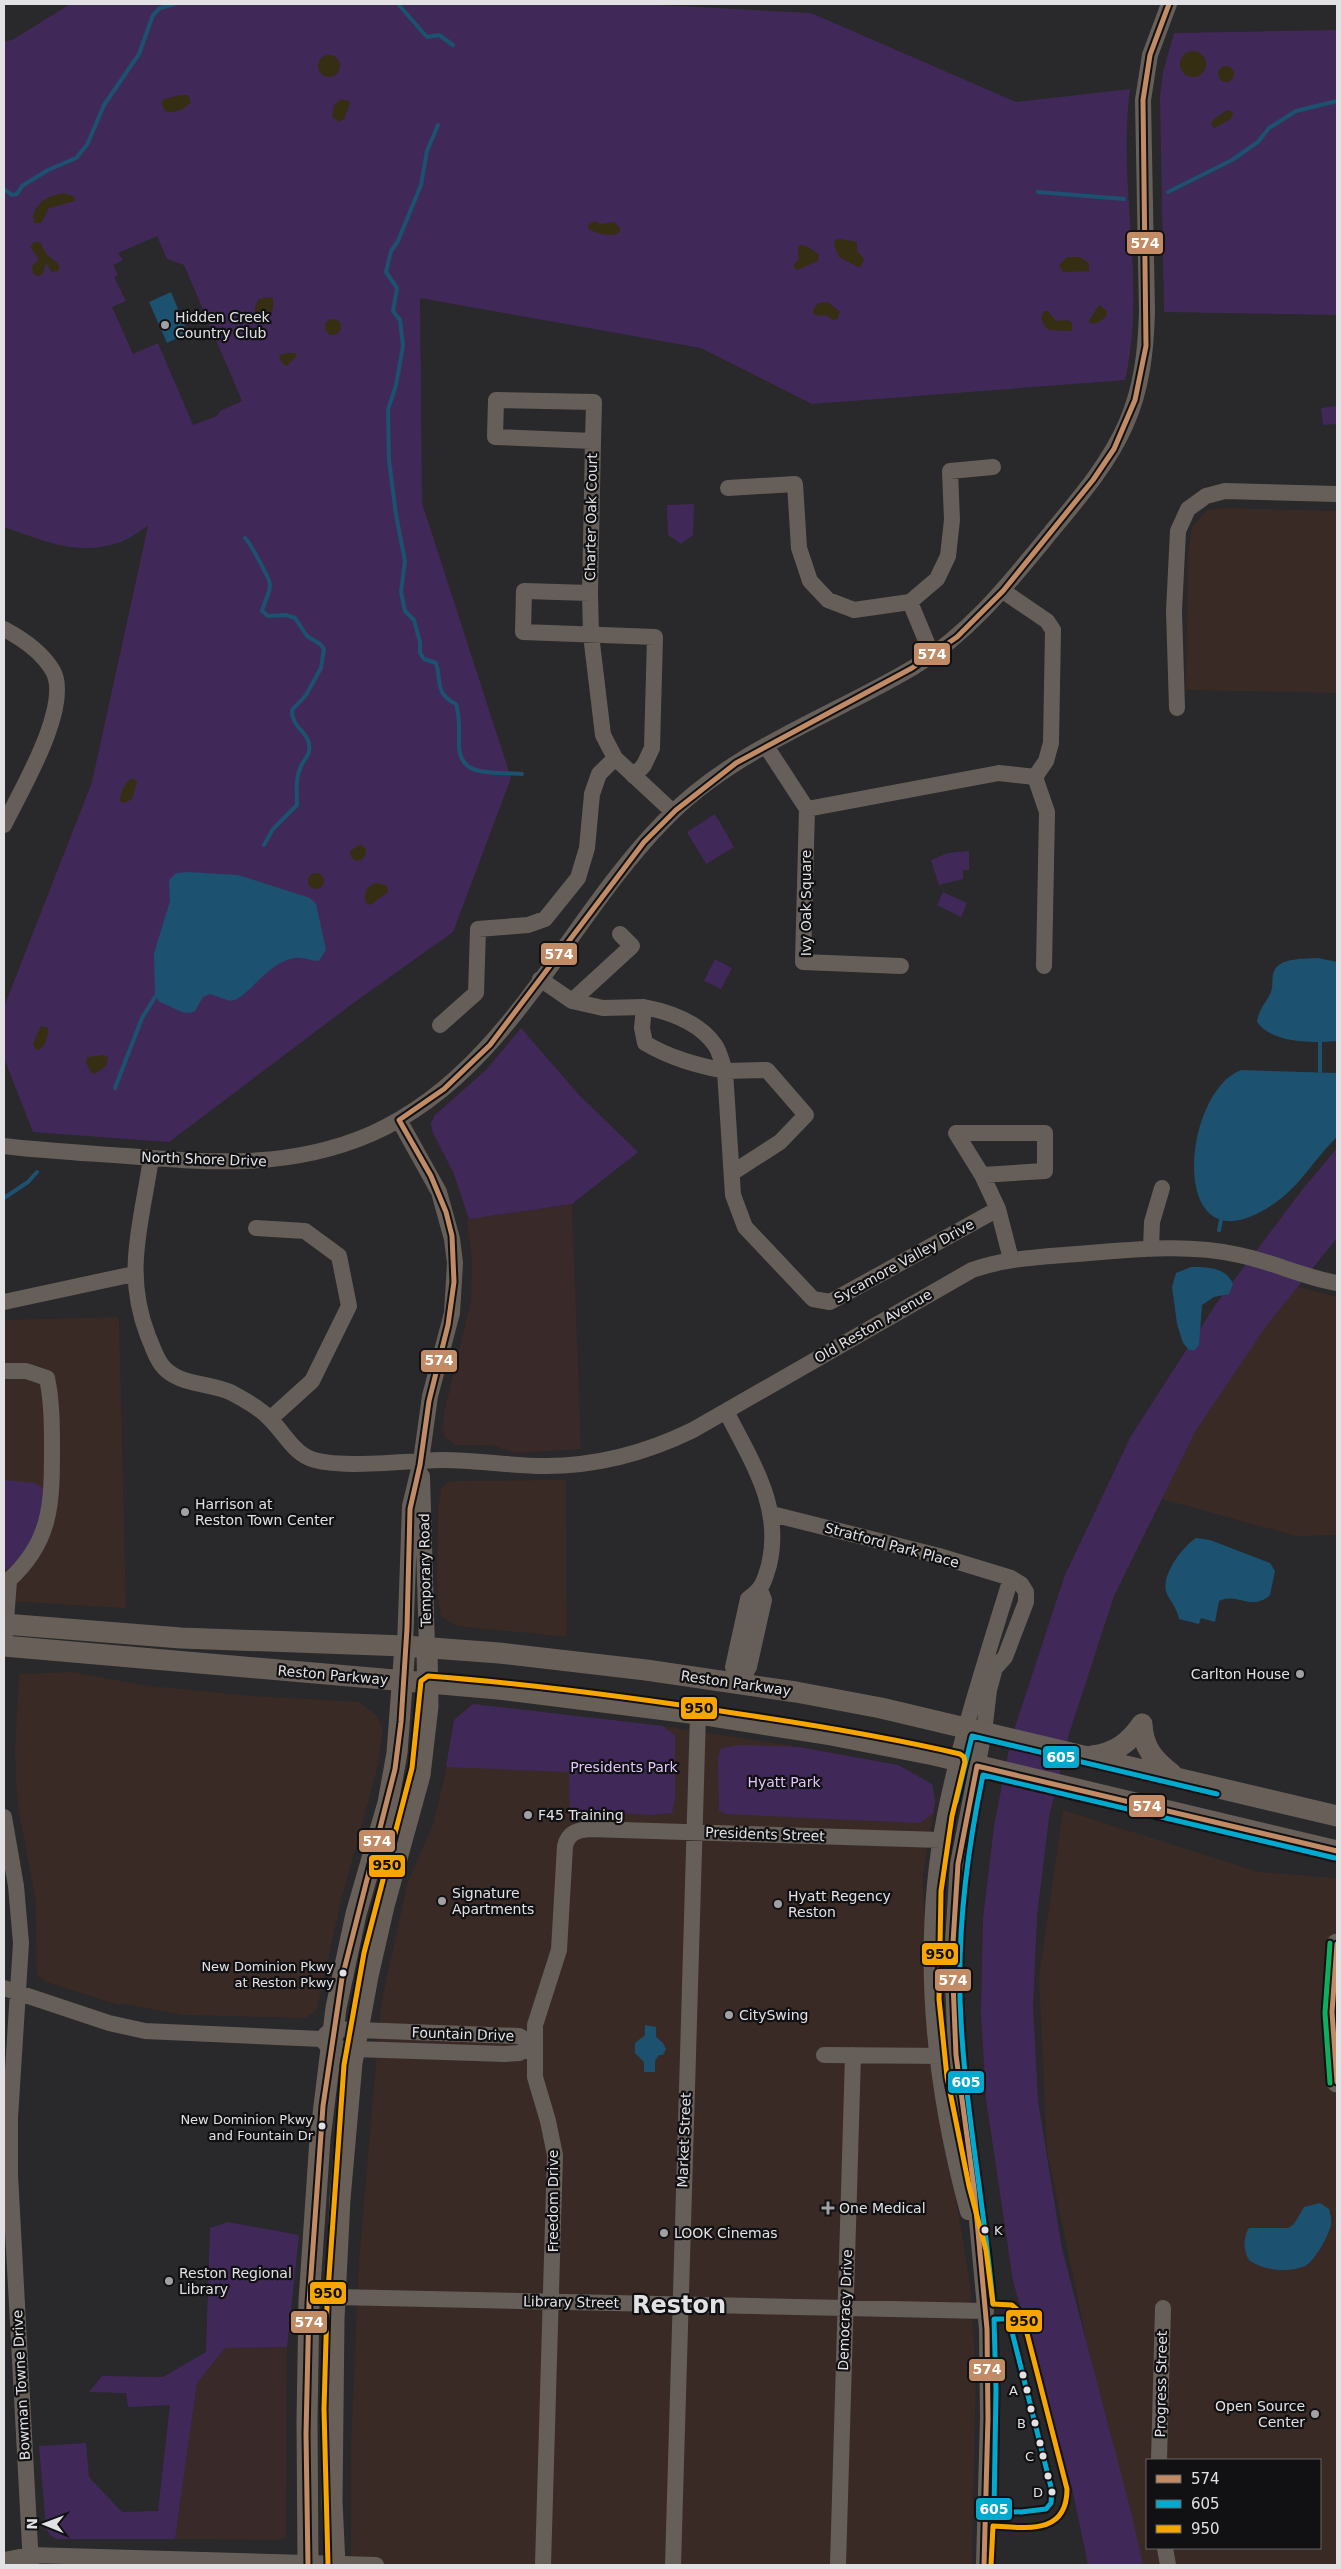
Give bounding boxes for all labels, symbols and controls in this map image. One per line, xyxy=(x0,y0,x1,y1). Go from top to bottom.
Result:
line badge: 574 xyxy=(1126,231,1164,255)
text: 574 xyxy=(1130,235,1160,251)
place label: Hidden Creek Country Club xyxy=(175,309,271,341)
marker: Hidden Creek Country Club xyxy=(159,319,171,331)
street label: Charter Oak Court xyxy=(582,452,600,581)
line badge: 574 xyxy=(913,642,951,666)
text: 574 xyxy=(917,646,947,662)
street label: Ivy Oak Square xyxy=(798,850,814,956)
line badge: 574 xyxy=(540,942,578,966)
text: 574 xyxy=(544,946,574,962)
street label: North Shore Drive xyxy=(141,1149,267,1169)
street label: Sycamore Valley Drive xyxy=(831,1216,977,1306)
street label: Old Reston Avenue xyxy=(812,1286,934,1366)
line badge: 574 xyxy=(420,1349,458,1373)
text: 574 xyxy=(424,1352,454,1368)
place label: Harrison at Reston Town Center xyxy=(195,1496,334,1528)
marker: Harrison at Reston Town Center xyxy=(179,1506,191,1518)
street label: Temporary Road xyxy=(416,1513,434,1628)
street label: Stratford Park Place xyxy=(823,1519,961,1571)
street label: Reston Parkway xyxy=(277,1662,389,1688)
place label: Carlton House xyxy=(1191,1666,1290,1682)
street label: Reston Parkway xyxy=(680,1667,792,1699)
marker: Carlton House xyxy=(1294,1668,1306,1680)
line badge: 950 xyxy=(680,1696,718,1720)
text: 950 xyxy=(684,1700,714,1716)
line badge: 605 xyxy=(1042,1745,1080,1769)
text: 605 xyxy=(1046,1749,1076,1765)
park label: Presidents Park xyxy=(570,1759,679,1775)
park label: Hyatt Park xyxy=(747,1774,821,1790)
line badge: 574 xyxy=(1128,1794,1166,1818)
text: 574 xyxy=(1132,1798,1162,1814)
place label: F45 Training xyxy=(538,1807,624,1823)
marker: F45 Training xyxy=(522,1809,534,1821)
street label: Presidents Street xyxy=(705,1824,826,1844)
line badge: 574 xyxy=(358,1829,396,1853)
text: 574 xyxy=(362,1833,392,1849)
line badge: 950 xyxy=(368,1854,406,1878)
text: 950 xyxy=(372,1857,402,1873)
place label: Signature Apartments xyxy=(452,1885,534,1917)
place label: Hyatt Regency Reston xyxy=(788,1888,891,1920)
marker: Signature Apartments xyxy=(436,1895,448,1907)
marker: Hyatt Regency Reston xyxy=(772,1898,784,1910)
line badge: 950 xyxy=(921,1942,959,1966)
text: 950 xyxy=(925,1946,955,1962)
place label: New Dominion Pkwy at Reston Pkwy xyxy=(201,1959,334,1990)
marker: New Dominion Pkwy at Reston Pkwy xyxy=(338,1968,348,1978)
line badge: 574 xyxy=(934,1968,972,1992)
text: 574 xyxy=(938,1972,968,1988)
place label: CitySwing xyxy=(739,2007,808,2023)
marker: CitySwing xyxy=(723,2009,735,2021)
street label: Fountain Drive xyxy=(412,2024,514,2044)
line badge: 605 xyxy=(947,2070,985,2094)
text: 605 xyxy=(951,2074,981,2090)
street label: Market Street xyxy=(674,2092,694,2188)
place label: New Dominion Pkwy and Fountain Dr xyxy=(180,2112,314,2143)
marker: New Dominion Pkwy and Fountain Dr xyxy=(317,2121,327,2131)
street label: Freedom Drive xyxy=(545,2150,561,2252)
place label: One Medical xyxy=(839,2200,926,2216)
marker: One Medical xyxy=(821,2201,835,2215)
place label: K xyxy=(994,2223,1003,2238)
place label: LOOK Cinemas xyxy=(674,2225,778,2241)
marker: K xyxy=(980,2225,990,2235)
marker: LOOK Cinemas xyxy=(658,2227,670,2239)
street label: Democracy Drive xyxy=(835,2249,855,2371)
place label: Reston Regional Library xyxy=(179,2265,292,2297)
marker: Reston Regional Library xyxy=(163,2275,175,2287)
line badge: 950 xyxy=(309,2281,347,2305)
text: 950 xyxy=(313,2285,343,2301)
district label: Reston xyxy=(632,2291,726,2319)
street label: Library Street xyxy=(523,2293,620,2311)
street label: Bowman Towne Drive xyxy=(9,2309,33,2461)
line badge: 950 xyxy=(1005,2309,1043,2333)
line badge: 574 xyxy=(290,2310,328,2334)
text: 950 xyxy=(1009,2313,1039,2329)
text: 574 xyxy=(294,2314,324,2330)
street label: Progress Street xyxy=(1152,2330,1170,2438)
line badge: 574 xyxy=(968,2358,1006,2382)
text: 574 xyxy=(972,2361,1002,2377)
unlabelled marker xyxy=(1018,2370,1028,2380)
place label: A xyxy=(1009,2383,1018,2398)
marker: A xyxy=(1022,2385,1032,2395)
place label: Open Source Center xyxy=(1215,2398,1305,2430)
unlabelled marker xyxy=(1026,2404,1036,2414)
marker: Open Source Center xyxy=(1309,2408,1321,2420)
place label: B xyxy=(1017,2416,1026,2431)
marker: B xyxy=(1030,2418,1040,2428)
unlabelled marker xyxy=(1035,2438,1045,2448)
place label: C xyxy=(1025,2449,1034,2464)
marker: C xyxy=(1038,2451,1048,2461)
legend xyxy=(1146,2459,1321,2549)
text: 574 xyxy=(1191,2470,1220,2488)
unlabelled marker xyxy=(1043,2471,1053,2481)
place label: D xyxy=(1033,2485,1043,2500)
marker: D xyxy=(1047,2487,1057,2497)
text: 605 xyxy=(1191,2495,1220,2513)
line badge: 605 xyxy=(975,2497,1013,2521)
north arrow xyxy=(20,2499,70,2549)
text: 605 xyxy=(979,2501,1009,2517)
text: N xyxy=(24,2518,40,2530)
text: 950 xyxy=(1191,2520,1220,2538)

